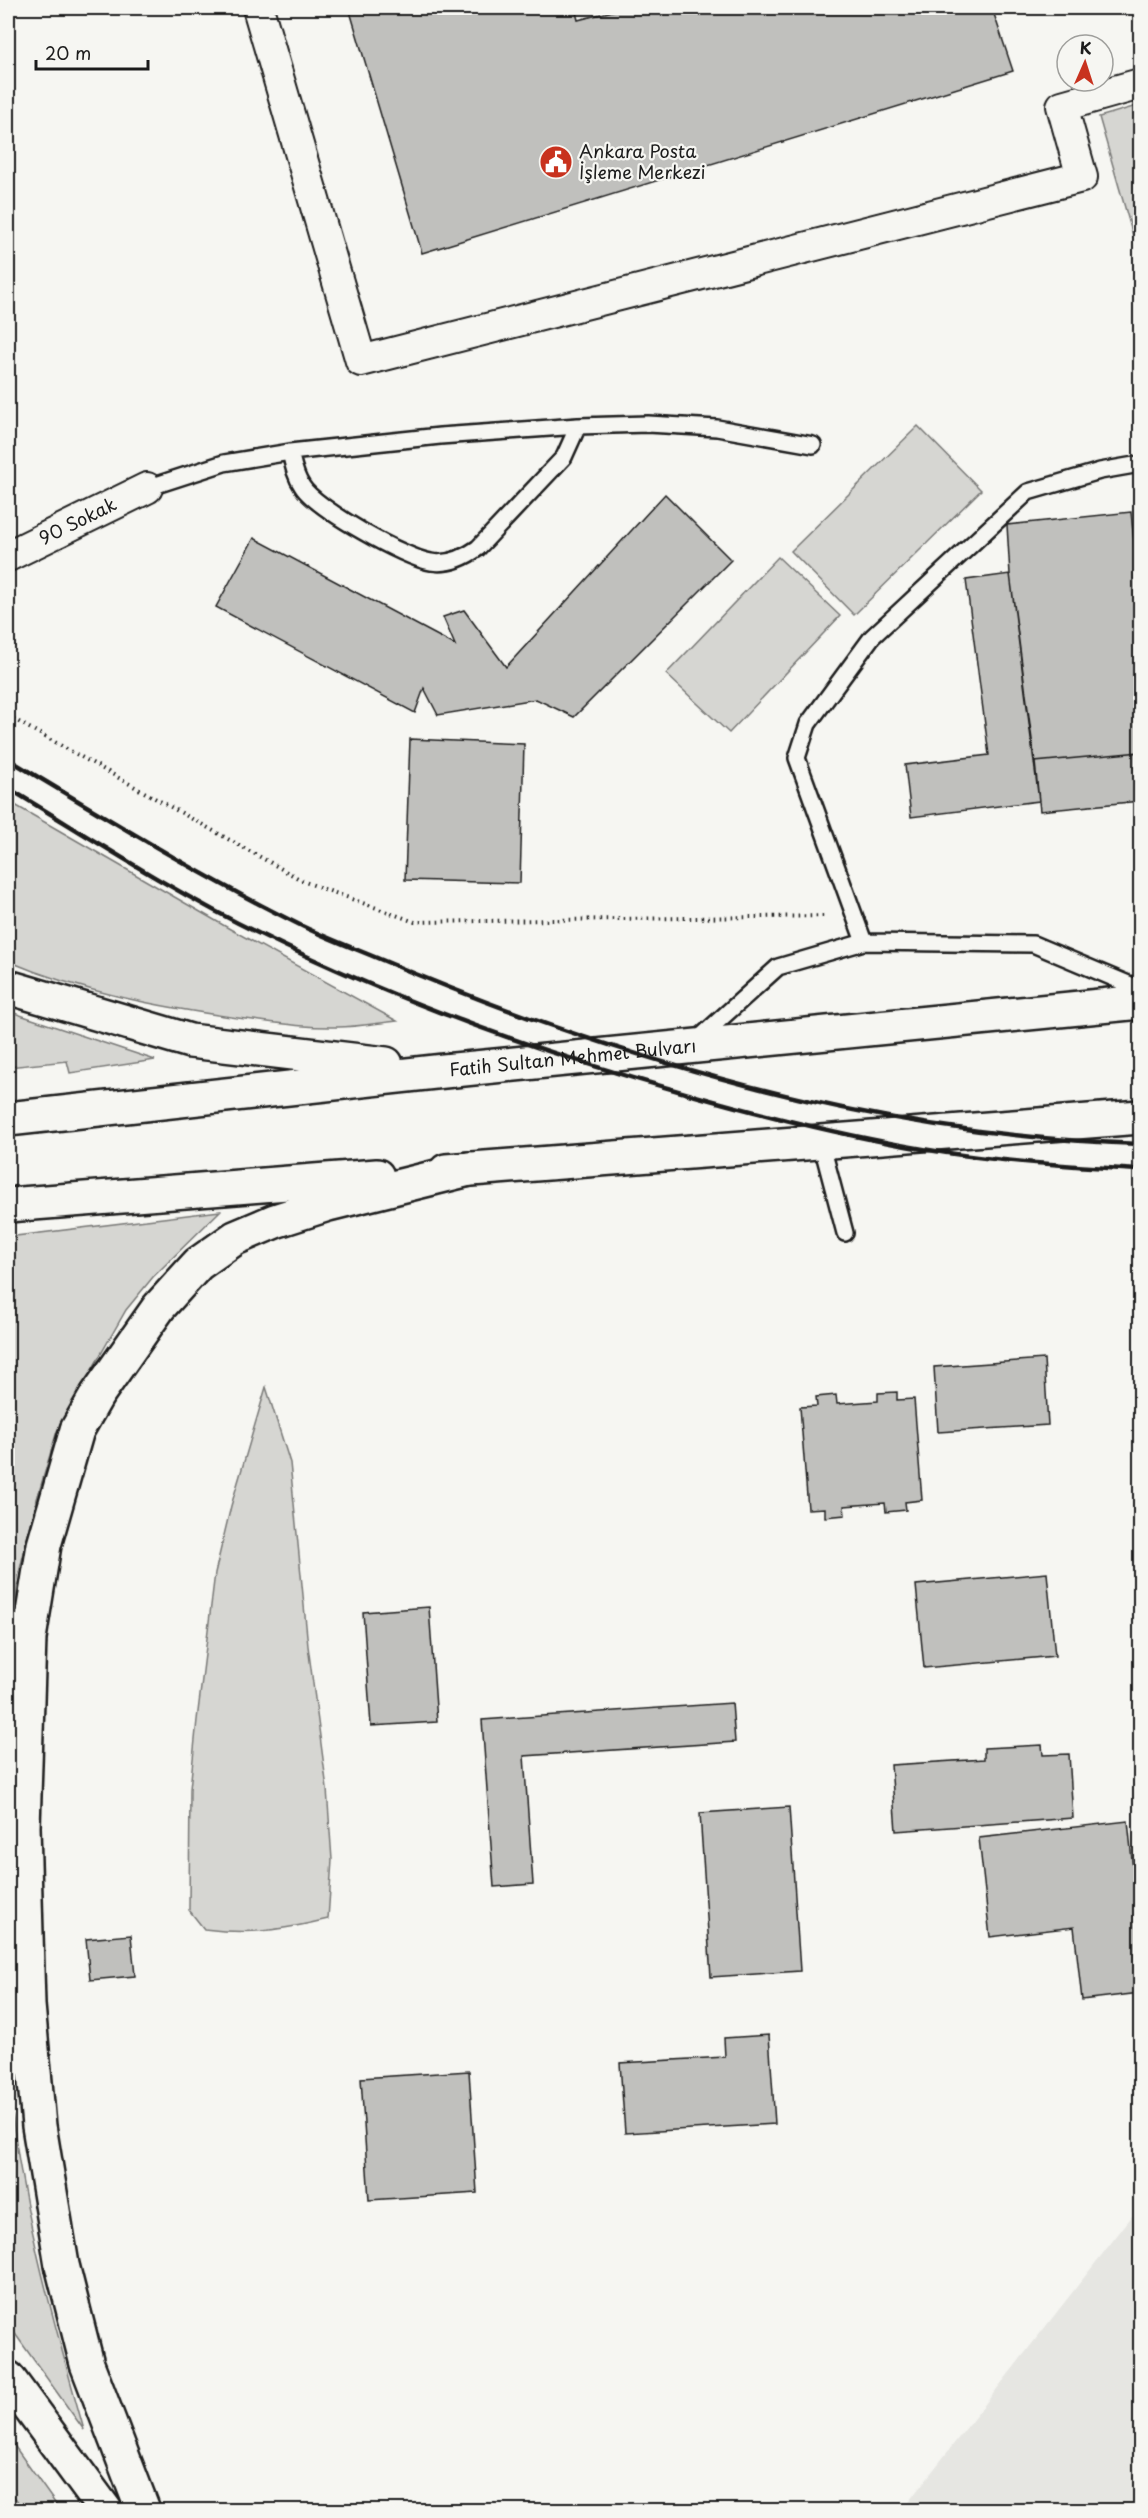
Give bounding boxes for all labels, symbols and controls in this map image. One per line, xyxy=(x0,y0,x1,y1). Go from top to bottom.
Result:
scale bar xyxy=(36,33,148,71)
north arrow xyxy=(1055,33,1115,93)
text: K xyxy=(1079,35,1093,59)
text: 20 m xyxy=(45,39,91,66)
place label: Ankara Posta İşleme Merkezi xyxy=(579,137,706,185)
public building icon: Ankara Posta İşleme Merkezi xyxy=(538,144,574,180)
street label: 90 Sokak xyxy=(34,490,121,551)
street label: Fatih Sultan Mehmet Bulvarı xyxy=(448,1031,697,1082)

